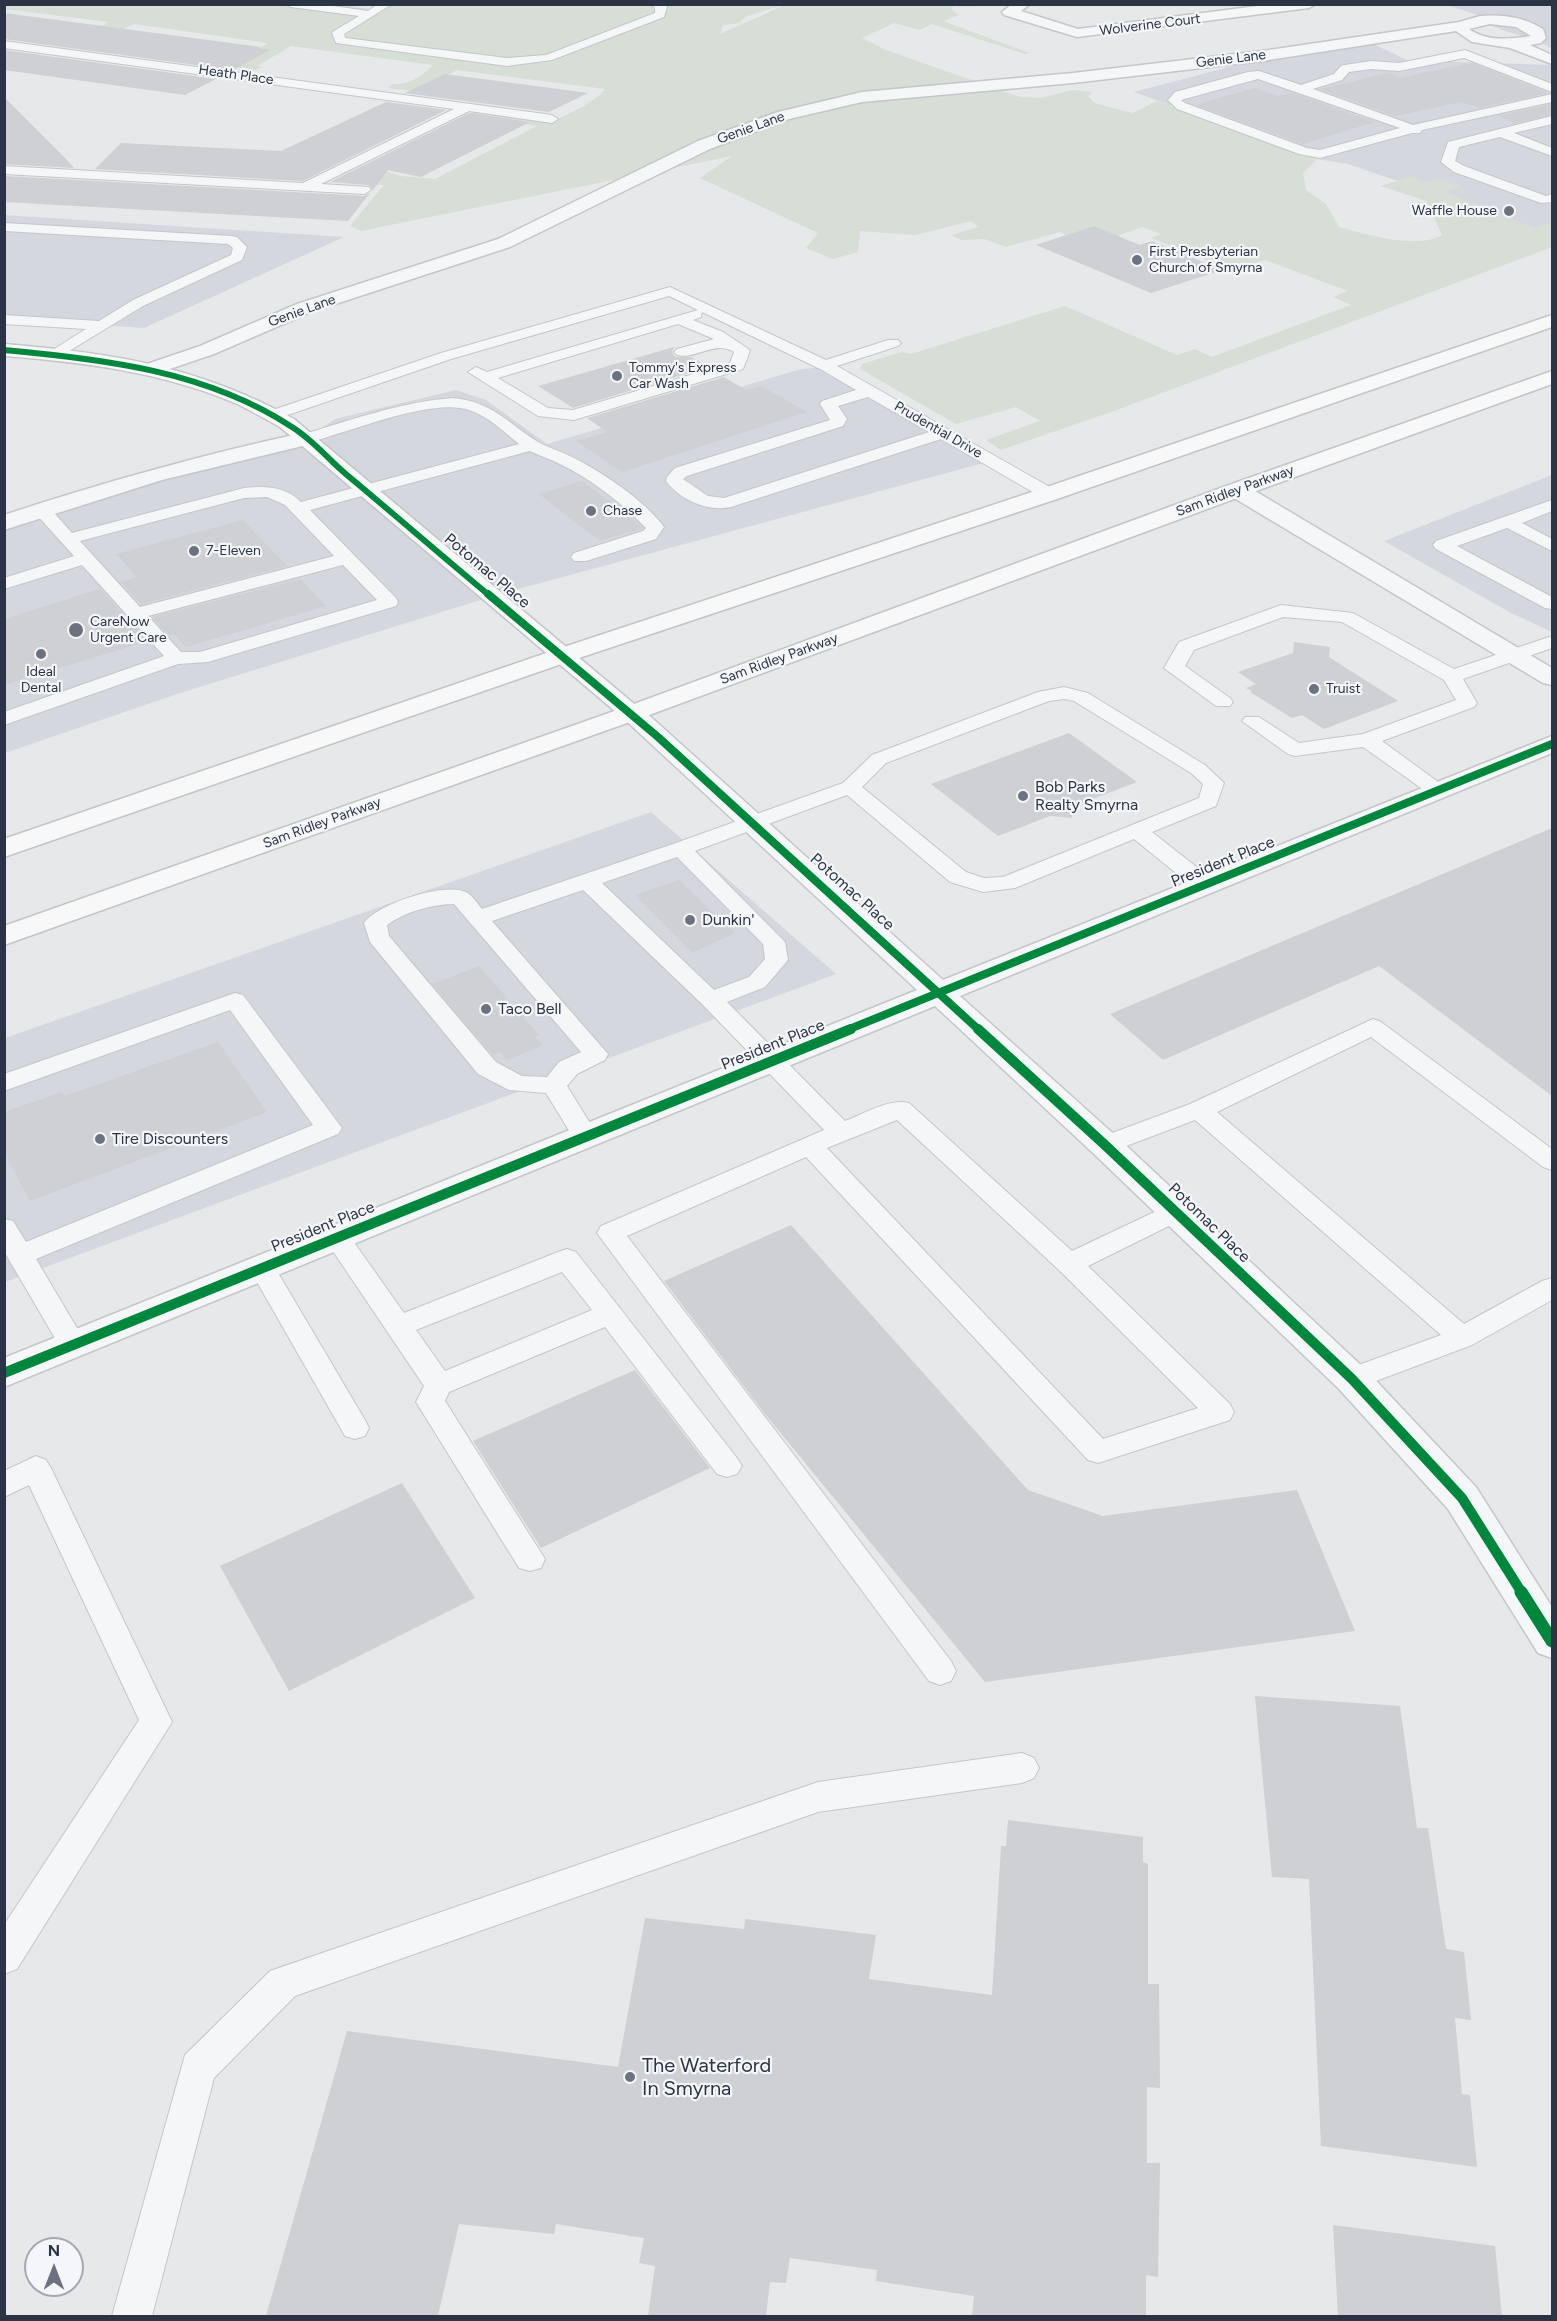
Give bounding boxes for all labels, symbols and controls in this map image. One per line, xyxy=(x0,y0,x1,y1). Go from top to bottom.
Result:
street label: Wolverine Court xyxy=(1098,10,1202,40)
street label: Genie Lane xyxy=(1195,46,1267,72)
street label: Heath Place xyxy=(197,61,275,89)
street label: Genie Lane xyxy=(715,108,787,148)
place label: Waffle House xyxy=(1412,203,1497,219)
marker: Waffle House xyxy=(1502,204,1516,218)
place label: First Presbyterian Church of Smyrna xyxy=(1149,244,1262,276)
marker: First Presbyterian Church of Smyrna xyxy=(1130,253,1144,267)
street label: Genie Lane xyxy=(266,291,338,331)
place label: Tommy's Express Car Wash xyxy=(629,360,736,392)
marker: Tommy's Express Car Wash xyxy=(610,369,624,383)
street label: Prudential Drive xyxy=(891,398,985,462)
street label: Sam Ridley Parkway xyxy=(1174,462,1296,520)
place label: Chase xyxy=(603,503,642,519)
marker: Chase xyxy=(584,504,598,518)
street label: Potomac Place xyxy=(440,529,534,613)
place label: 7-Eleven xyxy=(206,543,261,559)
marker: 7-Eleven xyxy=(187,544,201,558)
place label: CareNow Urgent Care xyxy=(90,614,167,646)
marker: CareNow Urgent Care xyxy=(67,621,85,639)
street label: Sam Ridley Parkway xyxy=(718,630,840,688)
marker: Ideal Dental xyxy=(34,647,48,661)
place label: Ideal Dental xyxy=(21,664,61,696)
place label: Truist xyxy=(1326,681,1361,697)
marker: Truist xyxy=(1307,682,1321,696)
place label: Bob Parks Realty Smyrna xyxy=(1035,777,1138,815)
marker: Bob Parks Realty Smyrna xyxy=(1016,789,1030,803)
street label: Sam Ridley Parkway xyxy=(261,794,383,852)
street label: President Place xyxy=(1168,833,1278,891)
street label: Potomac Place xyxy=(806,849,898,935)
place label: Dunkin' xyxy=(702,910,754,930)
marker: Dunkin' xyxy=(683,913,697,927)
place label: Taco Bell xyxy=(498,999,561,1019)
marker: Taco Bell xyxy=(479,1002,493,1016)
street label: President Place xyxy=(718,1016,828,1074)
place label: Tire Discounters xyxy=(112,1129,228,1149)
marker: Tire Discounters xyxy=(93,1132,107,1146)
street label: Potomac Place xyxy=(1164,1179,1254,1267)
street label: President Place xyxy=(268,1198,378,1256)
place label: The Waterford In Smyrna xyxy=(642,2054,771,2101)
marker: The Waterford In Smyrna xyxy=(623,2070,637,2084)
north arrow xyxy=(24,2237,84,2297)
text: N xyxy=(48,2241,60,2260)

